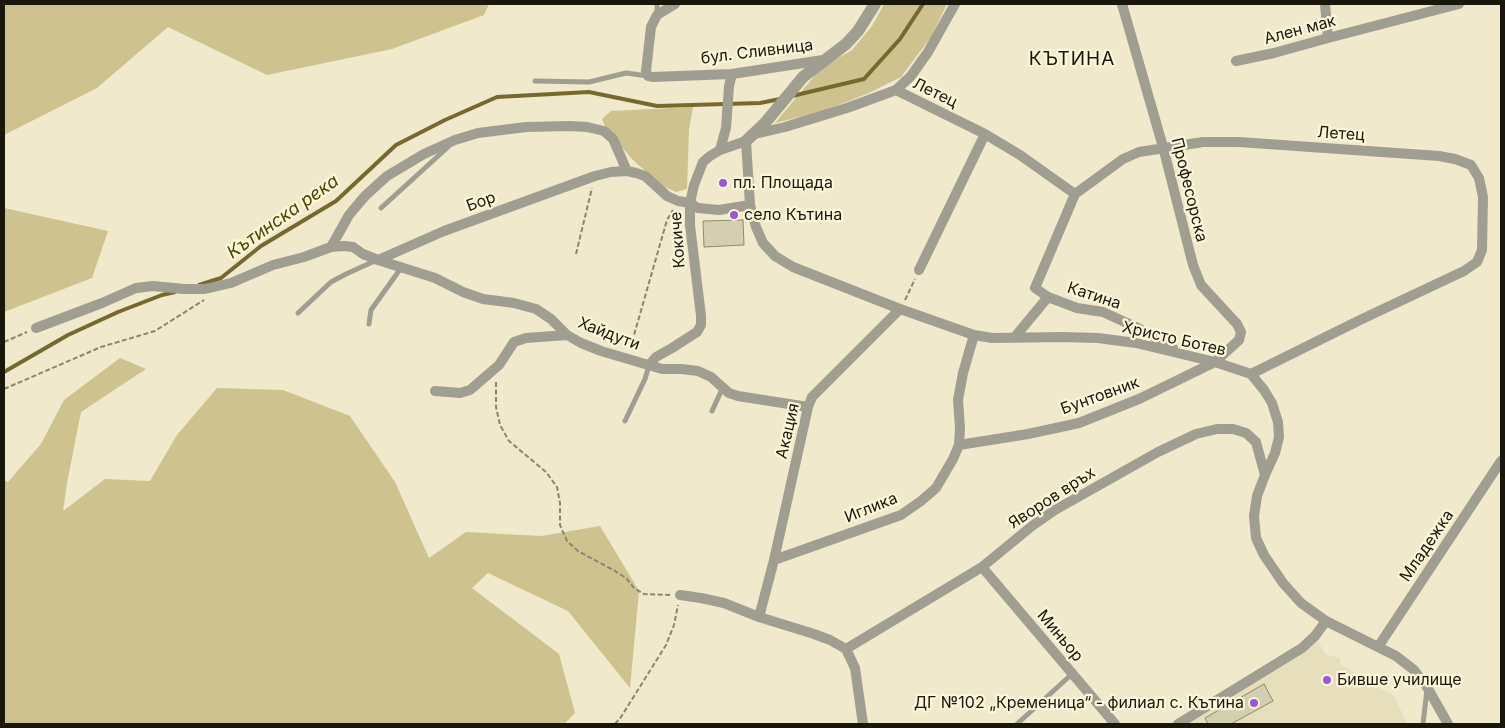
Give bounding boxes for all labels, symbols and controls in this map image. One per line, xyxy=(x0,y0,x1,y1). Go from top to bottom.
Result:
street label: Ален мак xyxy=(1262,11,1338,49)
street label: бул. Сливница xyxy=(700,36,814,68)
district label: КЪТИНА xyxy=(1028,48,1116,70)
street label: Летец xyxy=(910,74,960,112)
street label: Летец xyxy=(1317,123,1365,145)
street label: Професорска xyxy=(1167,136,1211,244)
water label: Кътинска река xyxy=(223,170,343,264)
place label: пл. Площада xyxy=(733,173,833,193)
marker: пл. Площада xyxy=(717,177,729,189)
street label: Бор xyxy=(464,188,498,216)
place label: село Кътина xyxy=(744,205,842,225)
marker: село Кътина xyxy=(728,209,740,221)
street label: Кокиче xyxy=(666,211,690,269)
street label: Катина xyxy=(1065,278,1123,314)
street label: Хайдути xyxy=(575,313,643,355)
street label: Христо Ботев xyxy=(1120,318,1228,360)
street label: Бунтовник xyxy=(1058,373,1142,419)
street label: Акация xyxy=(772,401,804,461)
street label: Яворов връх xyxy=(1005,463,1099,533)
street label: Иглика xyxy=(842,489,900,527)
street label: Младежка xyxy=(1396,507,1458,585)
street label: Миньор xyxy=(1033,606,1087,666)
place label: Бивше училище xyxy=(1337,670,1462,690)
marker: Бивше училище xyxy=(1321,674,1333,686)
place label: ДГ №102 „Кременица“ - филиал с. Кътина xyxy=(914,693,1244,713)
marker: ДГ №102 „Кременица“ - филиал с. Кътина xyxy=(1248,697,1260,709)

